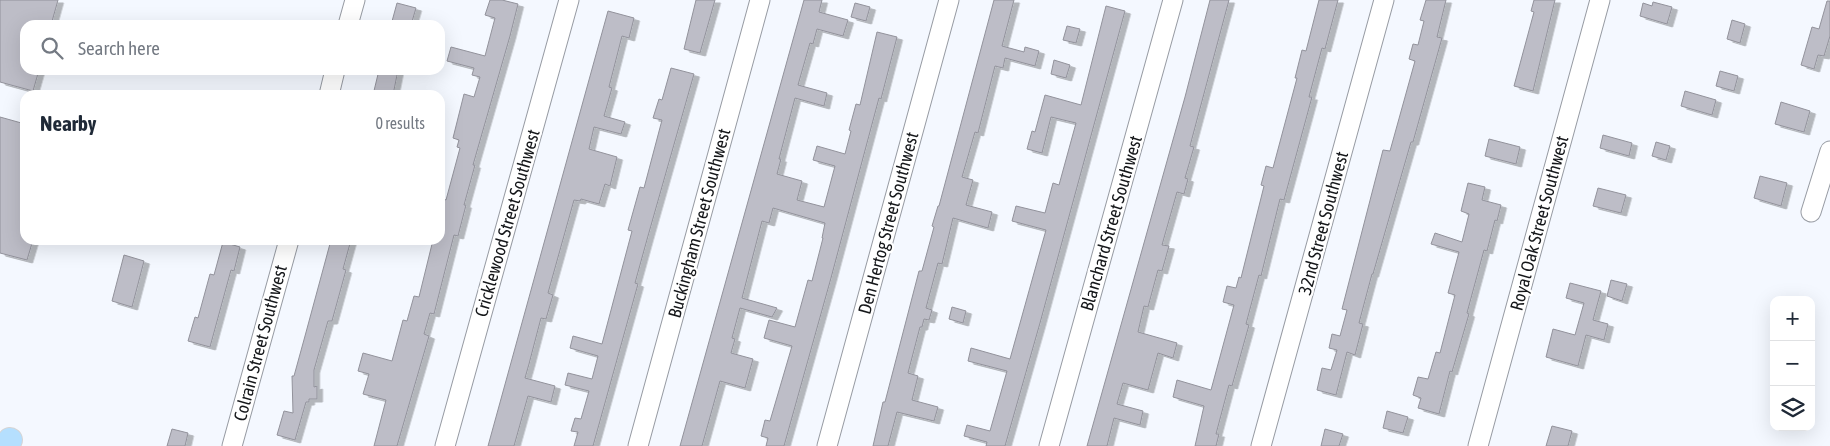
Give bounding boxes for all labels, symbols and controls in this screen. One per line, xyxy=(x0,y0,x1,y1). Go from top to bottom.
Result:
search box xyxy=(20,20,445,75)
icon: search xyxy=(38,34,66,62)
text: Search here xyxy=(78,37,160,59)
text: Nearby xyxy=(40,111,96,135)
text: 0 results xyxy=(375,114,425,132)
street label: Buckingham Street Southwest xyxy=(664,126,734,320)
street label: Cricklewood Street Southwest xyxy=(470,127,544,319)
street label: Den Hertog Street Southwest xyxy=(854,130,922,316)
street label: Blanchard Street Southwest xyxy=(1076,133,1146,313)
street label: Royal Oak Street Southwest xyxy=(1506,133,1572,313)
street label: 32nd Street Southwest xyxy=(1294,149,1352,297)
street label: Colrain Street Southwest xyxy=(229,263,291,423)
map controls xyxy=(1770,296,1815,431)
button: + xyxy=(1770,296,1815,341)
button: − xyxy=(1770,341,1815,386)
button: layers xyxy=(1770,386,1815,431)

